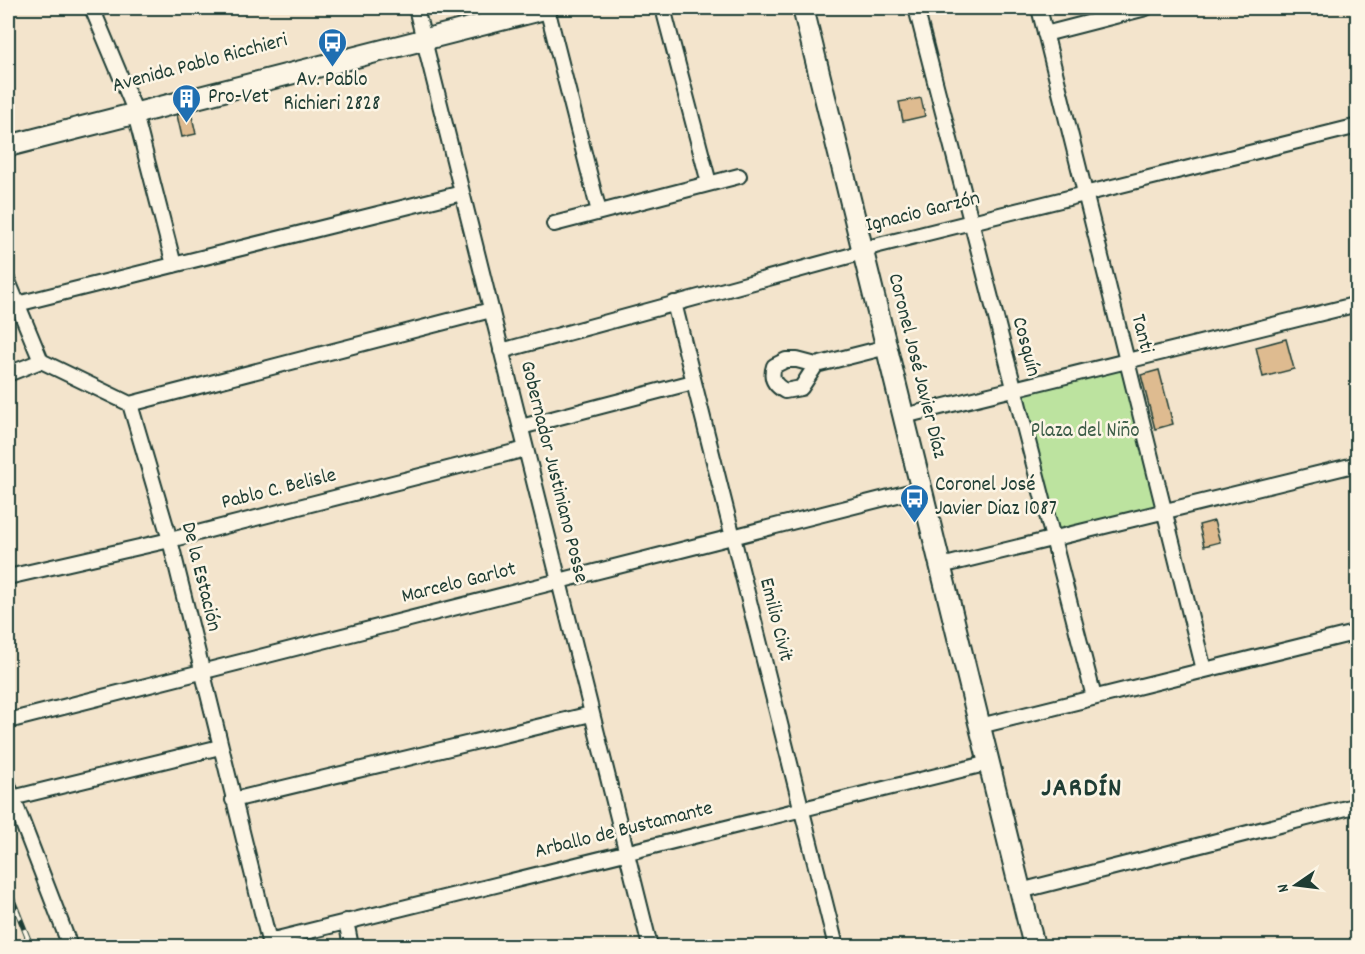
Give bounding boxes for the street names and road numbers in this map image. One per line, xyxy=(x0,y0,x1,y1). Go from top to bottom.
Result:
street label: Avenida Pablo Ricchieri xyxy=(109,26,291,102)
street label: Ignacio Garzón xyxy=(863,184,983,242)
street label: Coronel José Javier Díaz xyxy=(878,270,954,462)
street label: Tanti xyxy=(1122,311,1160,357)
street label: Cosquín xyxy=(1003,314,1047,380)
street label: Gobernador Justiniano Posse xyxy=(511,358,595,586)
street label: Pablo C. Belisle xyxy=(218,461,340,519)
street label: De la Estación xyxy=(172,519,228,635)
street label: Marcelo Garlot xyxy=(399,555,520,613)
street label: Emilio Civit xyxy=(750,575,800,665)
street label: Arballo de Bustamante xyxy=(532,794,716,868)

